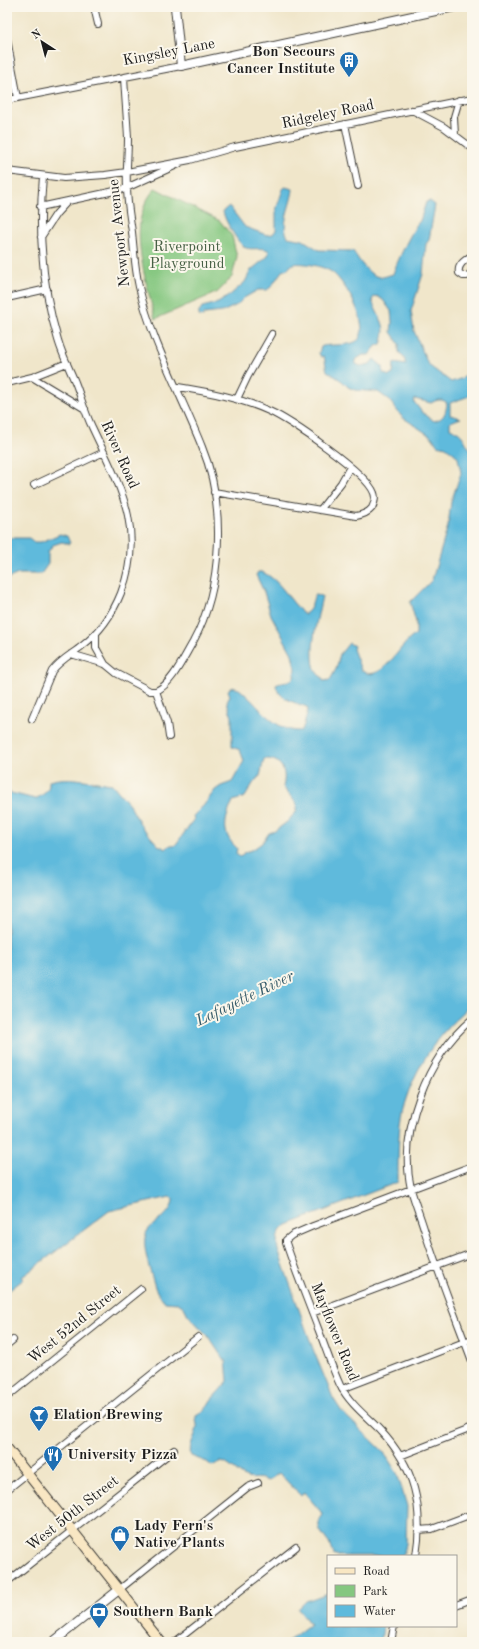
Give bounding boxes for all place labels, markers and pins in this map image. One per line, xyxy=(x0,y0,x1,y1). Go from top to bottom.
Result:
place label: Bon Secours Cancer Institute xyxy=(227,45,335,77)
building icon: Bon Secours Cancer Institute xyxy=(338,50,360,78)
bar icon: Elation Brewing xyxy=(28,1404,50,1432)
place label: Elation Brewing xyxy=(53,1408,163,1423)
restaurant icon: University Pizza xyxy=(42,1444,64,1472)
place label: University Pizza xyxy=(67,1448,178,1463)
place label: Lady Fern's Native Plants xyxy=(134,1519,224,1551)
shop icon: Lady Fern's Native Plants xyxy=(109,1524,131,1552)
bank icon: Southern Bank xyxy=(88,1601,110,1629)
place label: Southern Bank xyxy=(113,1605,214,1620)

